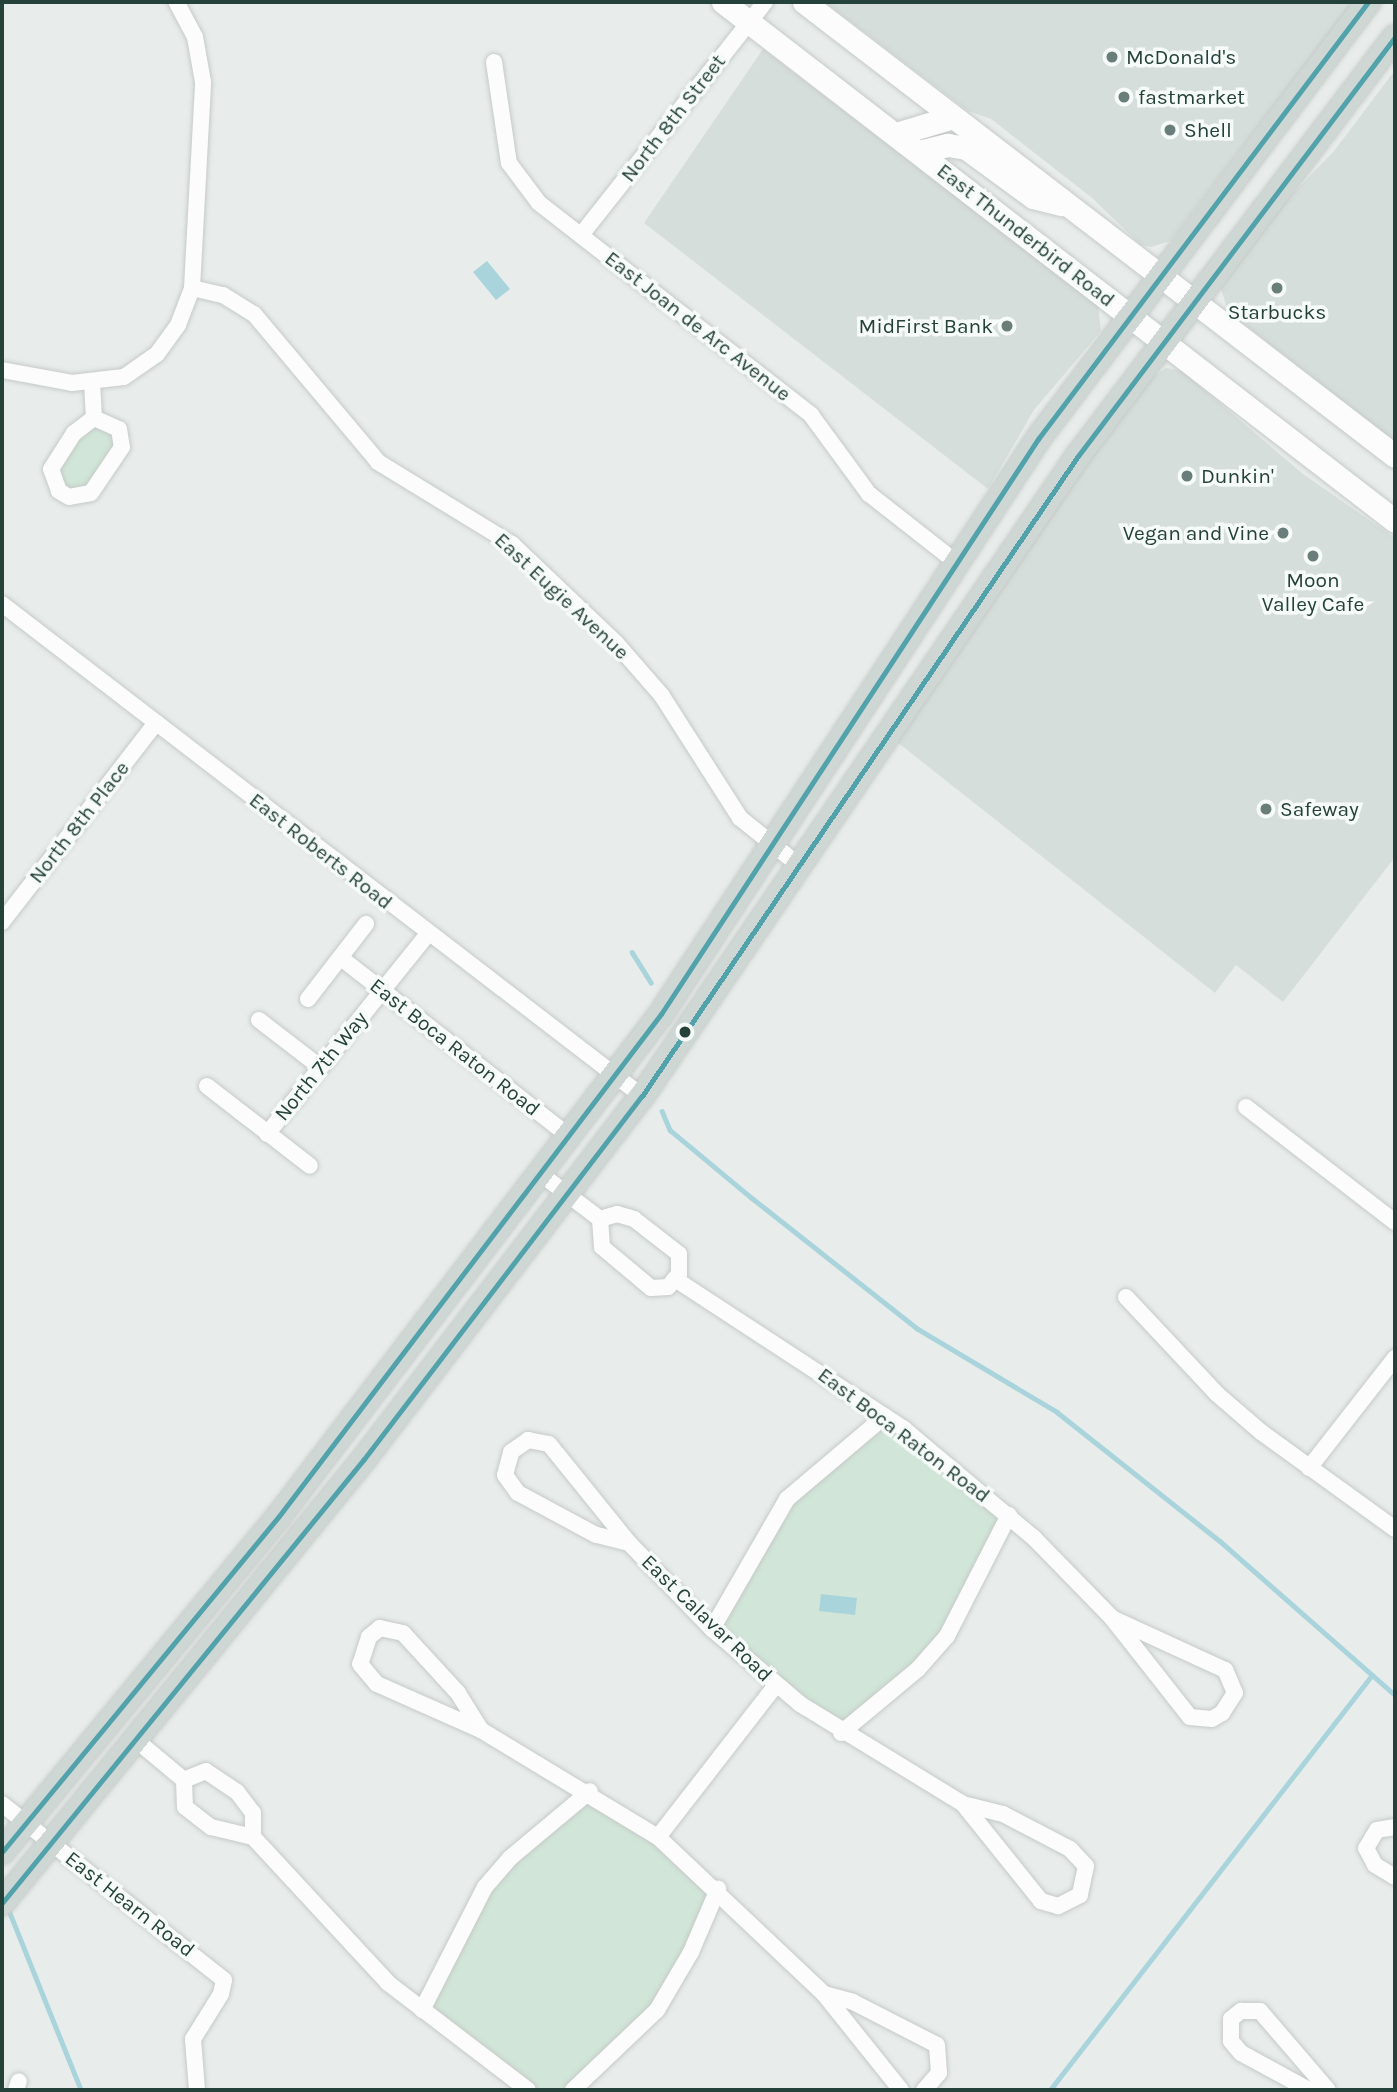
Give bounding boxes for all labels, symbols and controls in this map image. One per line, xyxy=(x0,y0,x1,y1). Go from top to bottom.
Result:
place label: McDonald's xyxy=(1126,44,1236,70)
street label: North 8th Street xyxy=(615,49,731,187)
marker: McDonald's xyxy=(1104,49,1120,65)
place label: fastmarket xyxy=(1138,84,1245,110)
marker: fastmarket xyxy=(1116,89,1132,105)
place label: Shell xyxy=(1184,117,1232,143)
marker: Shell xyxy=(1162,122,1178,138)
street label: East Thunderbird Road xyxy=(932,158,1120,312)
street label: East Joan de Arc Avenue xyxy=(600,245,796,407)
marker: Starbucks xyxy=(1269,280,1285,296)
place label: Starbucks xyxy=(1228,299,1326,325)
place label: MidFirst Bank xyxy=(859,313,993,339)
marker: MidFirst Bank xyxy=(999,318,1015,334)
place label: Dunkin' xyxy=(1201,463,1274,489)
marker: Dunkin' xyxy=(1179,468,1195,484)
place label: Vegan and Vine xyxy=(1123,520,1269,546)
marker: Vegan and Vine xyxy=(1275,525,1291,541)
street label: East Eugie Avenue xyxy=(489,527,635,665)
marker: Moon Valley Cafe xyxy=(1305,548,1321,564)
place label: Moon Valley Cafe xyxy=(1262,567,1364,617)
street label: North 8th Place xyxy=(23,756,135,888)
street label: East Roberts Road xyxy=(244,787,398,915)
place label: Safeway xyxy=(1280,796,1359,822)
marker: Safeway xyxy=(1258,801,1274,817)
street label: East Boca Raton Road xyxy=(365,973,545,1121)
street label: North 7th Way xyxy=(269,1006,373,1126)
unlabelled marker xyxy=(678,1025,692,1039)
street label: East Boca Raton Road xyxy=(813,1362,995,1508)
street label: East Calavar Road xyxy=(636,1549,778,1687)
street label: East Hearn Road xyxy=(60,1846,200,1962)

